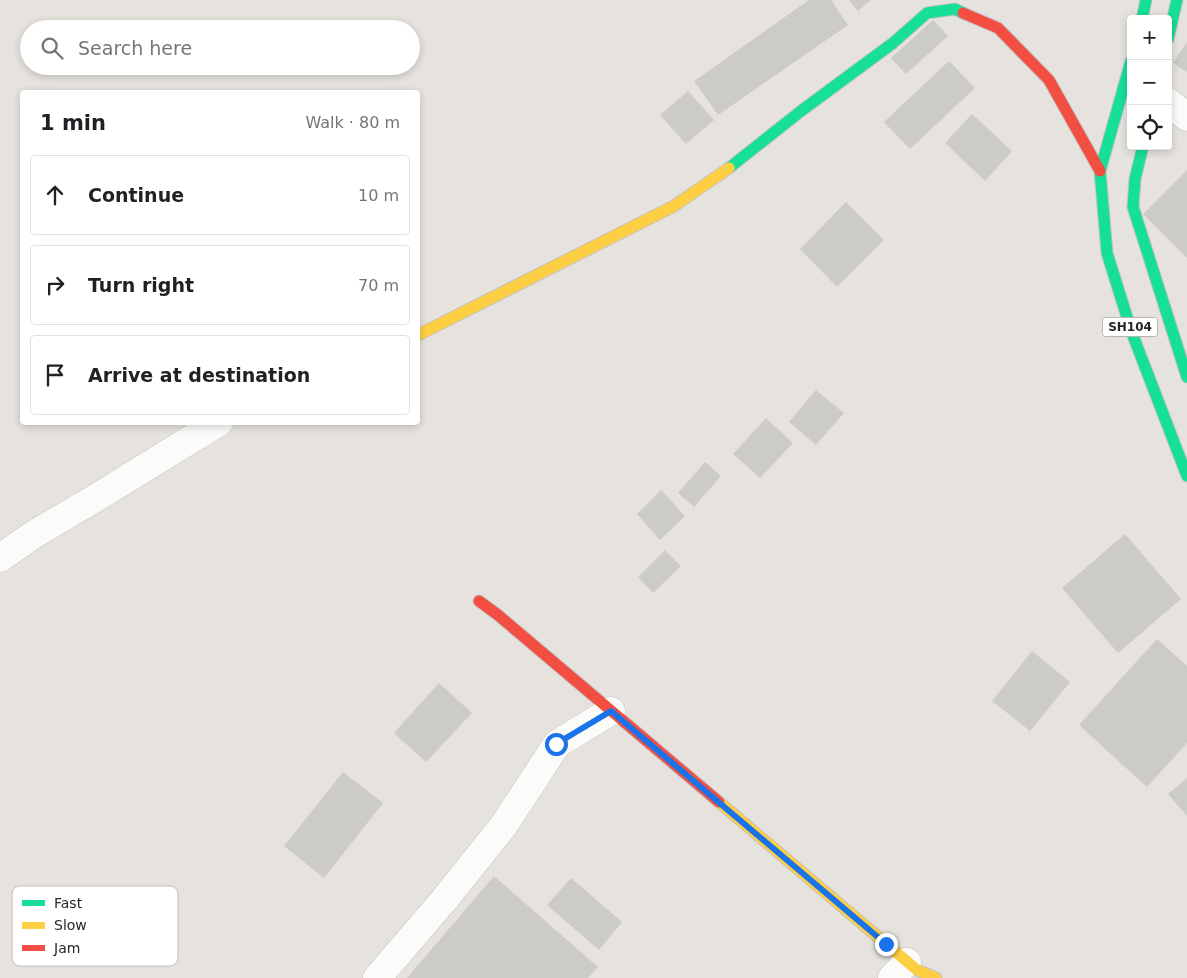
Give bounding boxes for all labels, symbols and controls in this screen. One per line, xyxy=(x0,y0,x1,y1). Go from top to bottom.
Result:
map controls xyxy=(1127,15,1172,150)
button: + xyxy=(1127,15,1172,60)
search box xyxy=(20,20,420,75)
icon: search xyxy=(38,34,66,62)
text: Search here xyxy=(78,37,192,59)
button: − xyxy=(1127,60,1172,105)
button: locate xyxy=(1127,105,1172,150)
text: 1 min xyxy=(40,111,106,135)
text: Walk · 80 m xyxy=(305,113,400,132)
icon: ahead xyxy=(41,181,69,209)
text: Continue xyxy=(88,184,184,206)
text: 10 m xyxy=(358,186,399,205)
icon: right xyxy=(41,271,69,299)
text: Turn right xyxy=(88,274,194,296)
text: 70 m xyxy=(358,276,399,295)
road number: SH104 xyxy=(1102,318,1158,337)
icon: arrive xyxy=(41,361,69,389)
text: Arrive at destination xyxy=(88,364,310,386)
route start xyxy=(545,733,568,756)
legend xyxy=(12,886,178,966)
text: Fast xyxy=(54,895,83,911)
text: Slow xyxy=(54,917,87,933)
route end xyxy=(875,933,898,956)
text: Jam xyxy=(53,940,80,956)

